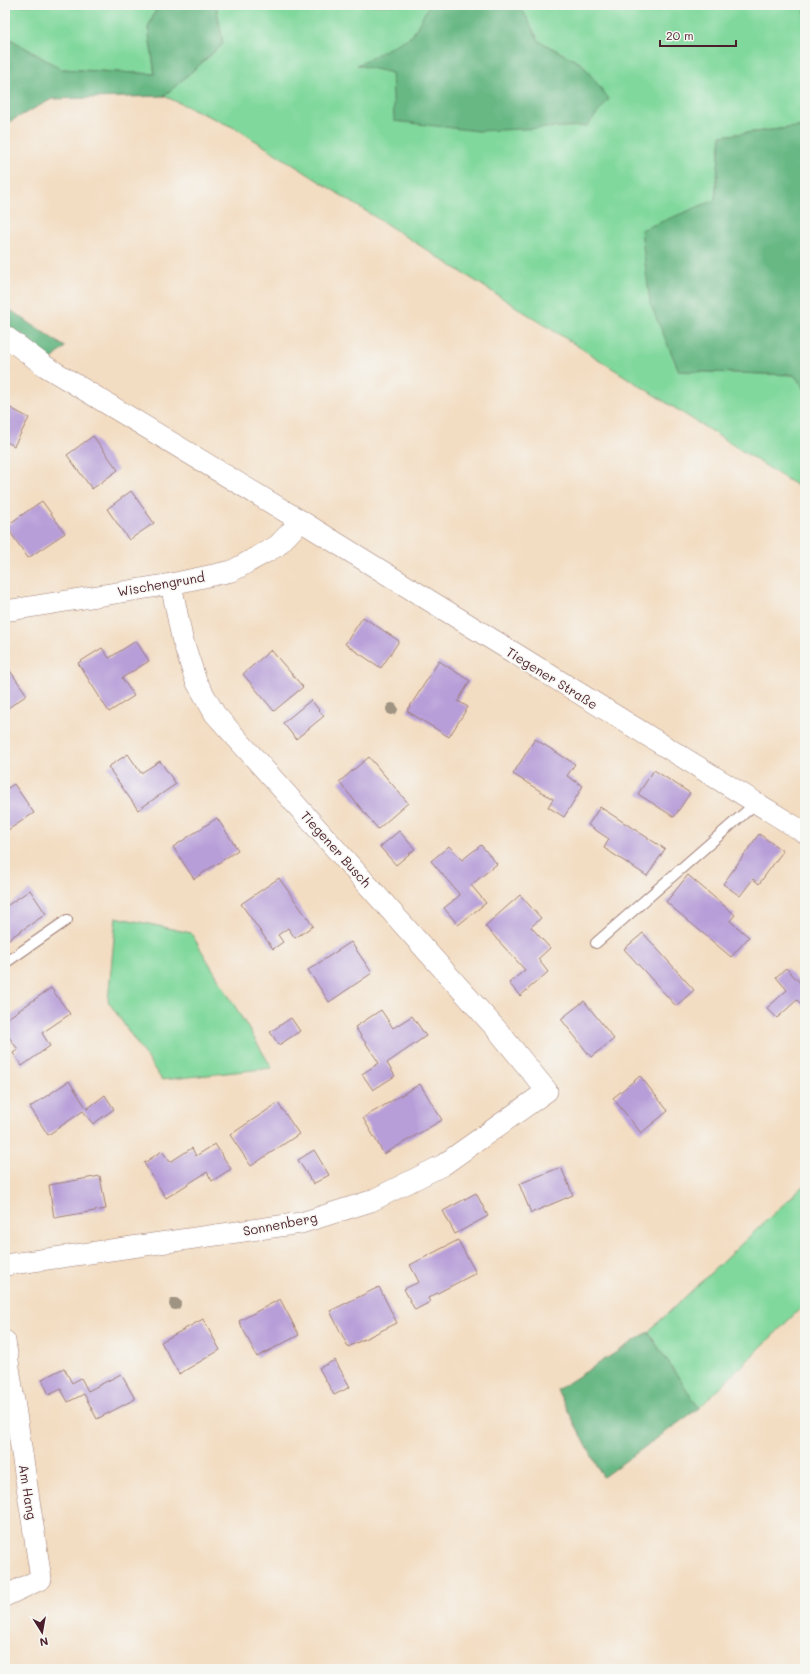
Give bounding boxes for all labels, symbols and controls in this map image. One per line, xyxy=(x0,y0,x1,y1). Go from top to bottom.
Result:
scale bar xyxy=(660,22,736,48)
text: 20 m xyxy=(666,27,694,43)
street label: Wischengrund xyxy=(116,567,206,600)
street label: Tiegener Straße xyxy=(503,643,601,713)
street label: Tiegener Busch xyxy=(298,807,375,891)
street label: Sonnenberg xyxy=(241,1208,318,1239)
street label: Am Hang xyxy=(16,1463,41,1521)
north arrow xyxy=(22,1612,62,1652)
text: N xyxy=(38,1634,50,1650)

